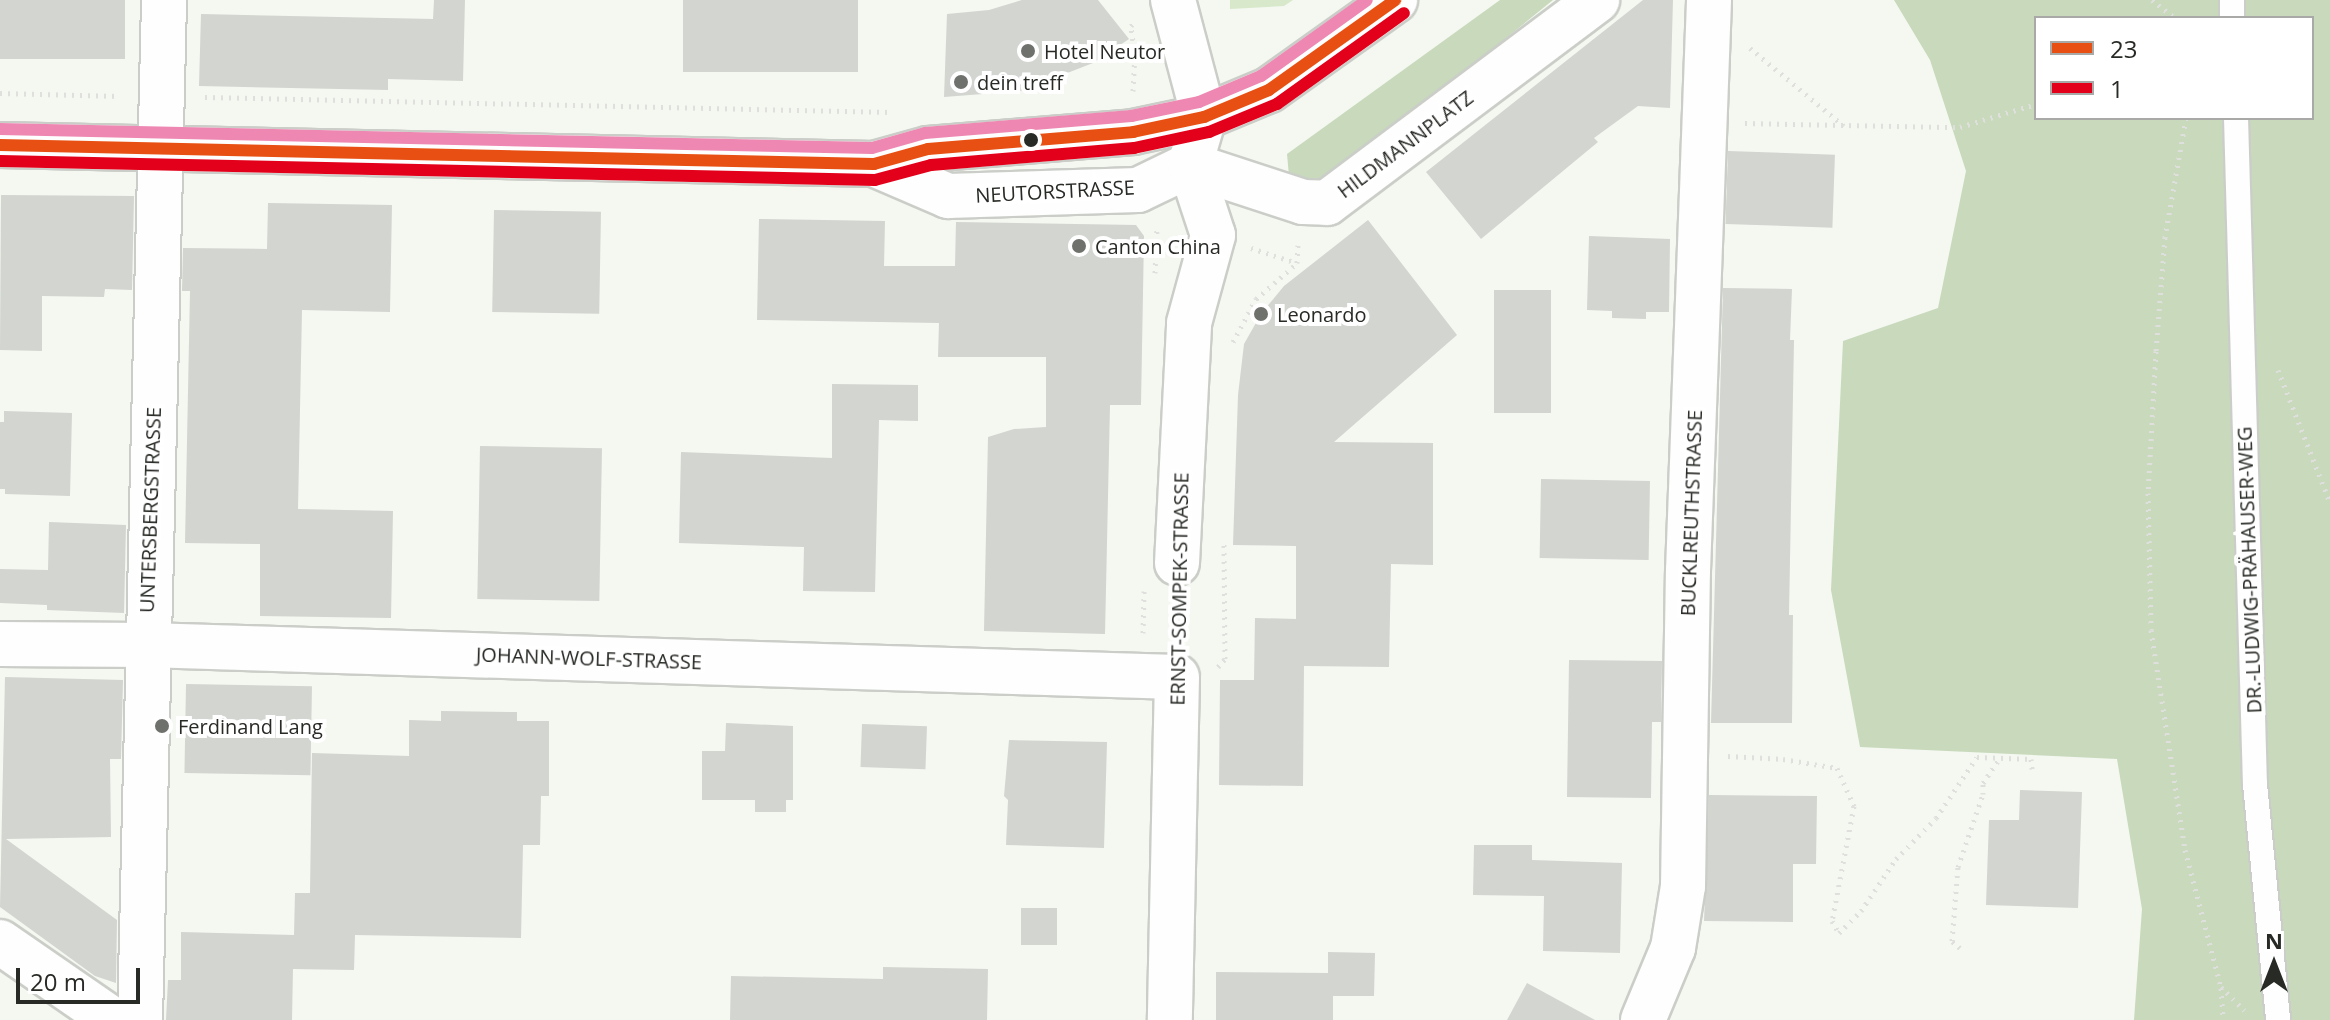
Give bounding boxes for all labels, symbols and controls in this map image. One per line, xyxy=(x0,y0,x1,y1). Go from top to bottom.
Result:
legend xyxy=(2034,16,2314,120)
text: 23 xyxy=(2110,32,2137,65)
place label: Hotel Neutor xyxy=(1044,39,1165,63)
marker: Hotel Neutor xyxy=(1019,42,1037,60)
place label: dein treff xyxy=(977,70,1063,94)
text: 1 xyxy=(2110,72,2124,105)
marker: dein treff xyxy=(952,73,970,91)
street label: HILDMANNPLATZ xyxy=(1332,85,1478,203)
unlabelled marker xyxy=(1023,132,1039,148)
street label: NEUTORSTRASSE xyxy=(975,175,1135,207)
place label: Canton China xyxy=(1095,234,1221,258)
marker: Canton China xyxy=(1070,237,1088,255)
place label: Leonardo xyxy=(1277,302,1367,326)
marker: Leonardo xyxy=(1252,305,1270,323)
street label: UNTERSBERGSTRASSE xyxy=(134,407,166,613)
street label: BUCKLREUTHSTRASSE xyxy=(1675,409,1707,617)
street label: DR.-LUDWIG-PRÄHAUSER-WEG xyxy=(2232,426,2266,714)
street label: ERNST-SOMPEK-STRASSE xyxy=(1165,472,1193,706)
street label: JOHANN-WOLF-STRASSE xyxy=(476,642,702,674)
place label: Ferdinand Lang xyxy=(178,714,323,738)
marker: Ferdinand Lang xyxy=(153,717,171,735)
north arrow xyxy=(2234,924,2314,1004)
text: N xyxy=(2265,925,2283,955)
scale bar xyxy=(20,952,144,1002)
text: 20 m xyxy=(30,965,86,998)

